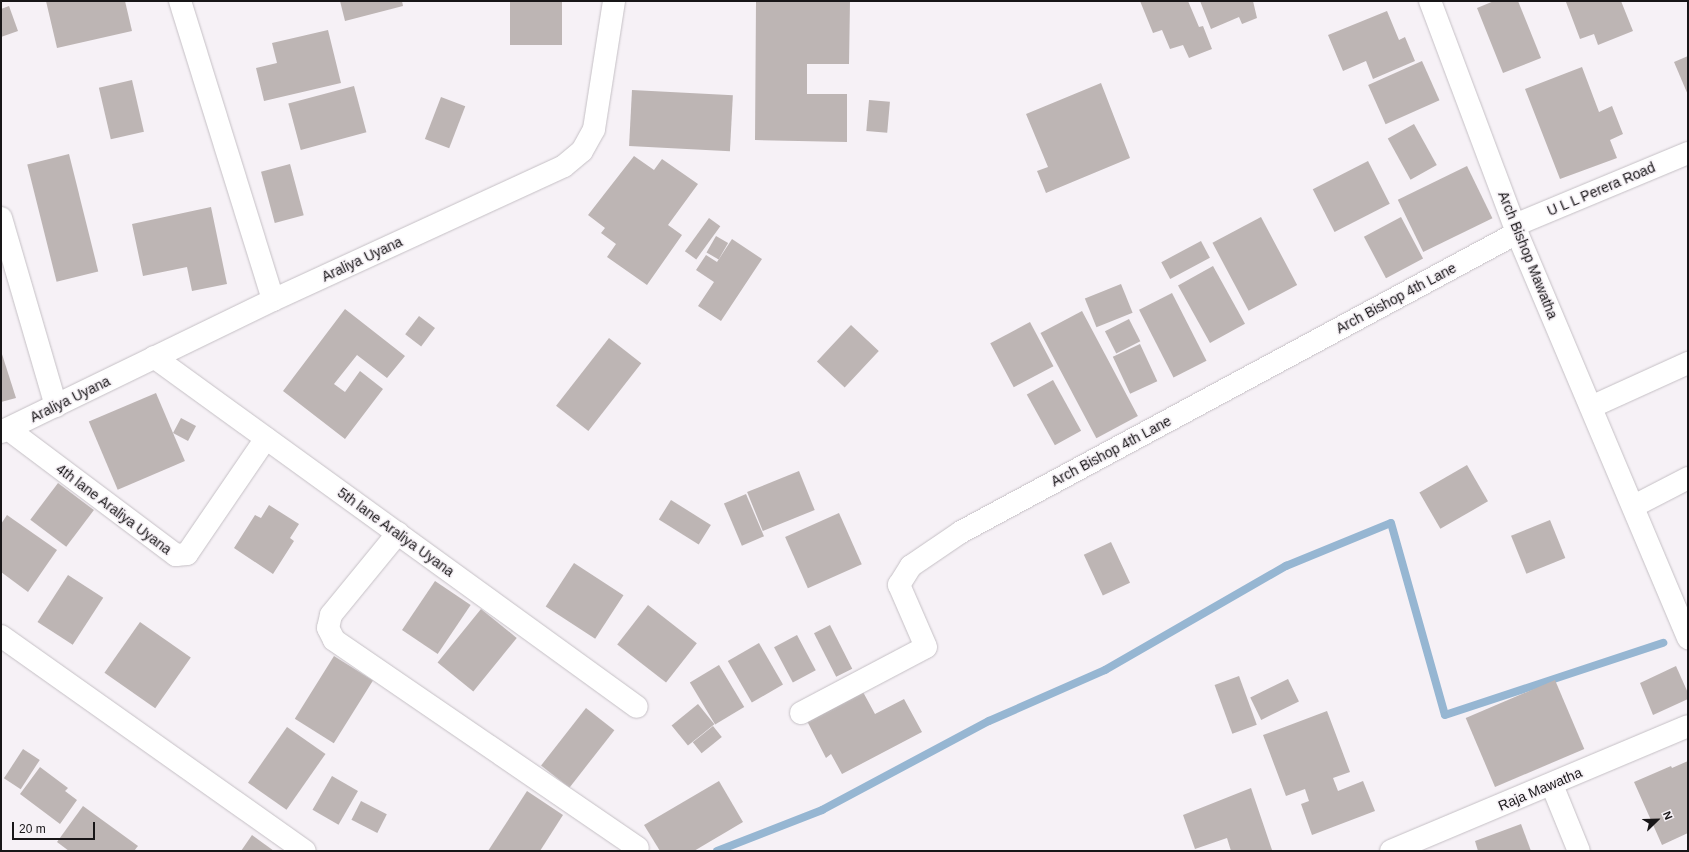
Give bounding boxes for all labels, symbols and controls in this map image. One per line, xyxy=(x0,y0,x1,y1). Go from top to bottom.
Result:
street label: U L L Perera Road xyxy=(1544,158,1658,220)
street label: Arch Bishop Mawatha xyxy=(1495,189,1561,321)
street label: Araliya Uyana xyxy=(319,233,405,285)
street label: Arch Bishop 4th Lane xyxy=(1333,259,1459,337)
street label: Araliya Uyana xyxy=(27,372,113,426)
street label: Arch Bishop 4th Lane xyxy=(1048,412,1174,490)
street label: 4th lane Araliya Uyana xyxy=(53,460,175,558)
street label: 5th lane Araliya Uyana xyxy=(334,484,458,580)
street label: Raja Mawatha xyxy=(1496,764,1584,814)
north arrow xyxy=(1637,800,1677,840)
text: N xyxy=(1661,809,1675,821)
scale bar xyxy=(14,814,97,840)
text: 20 m xyxy=(19,822,46,836)

